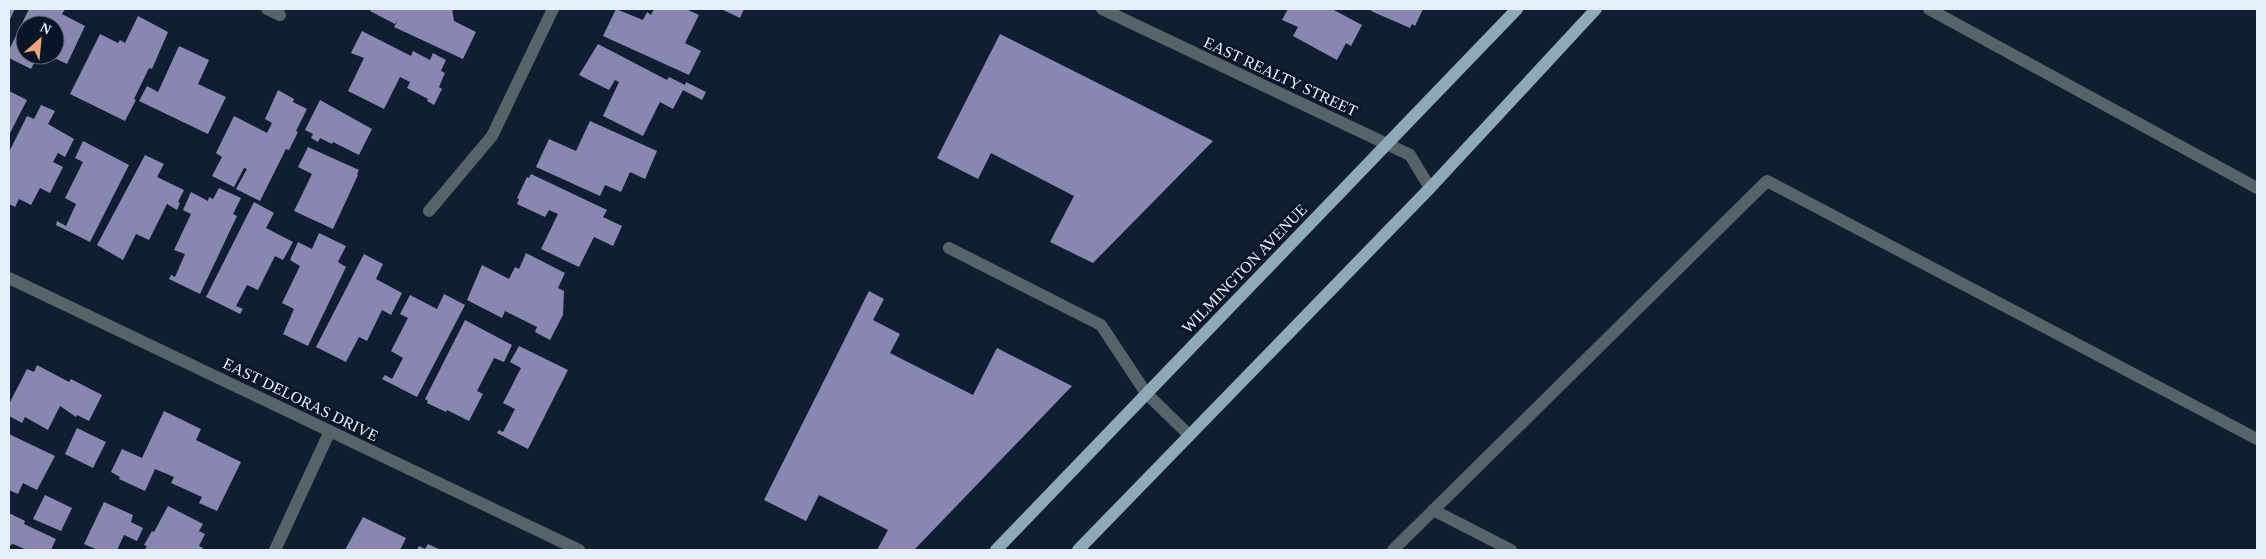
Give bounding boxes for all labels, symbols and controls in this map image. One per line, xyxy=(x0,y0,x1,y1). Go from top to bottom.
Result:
north arrow xyxy=(15,15,65,65)
text: N xyxy=(38,20,54,38)
street label: EAST REALTY STREET xyxy=(1201,33,1360,120)
street label: WILMINGTON AVENUE xyxy=(1178,200,1310,336)
street label: EAST DELORAS DRIVE xyxy=(220,354,381,444)

